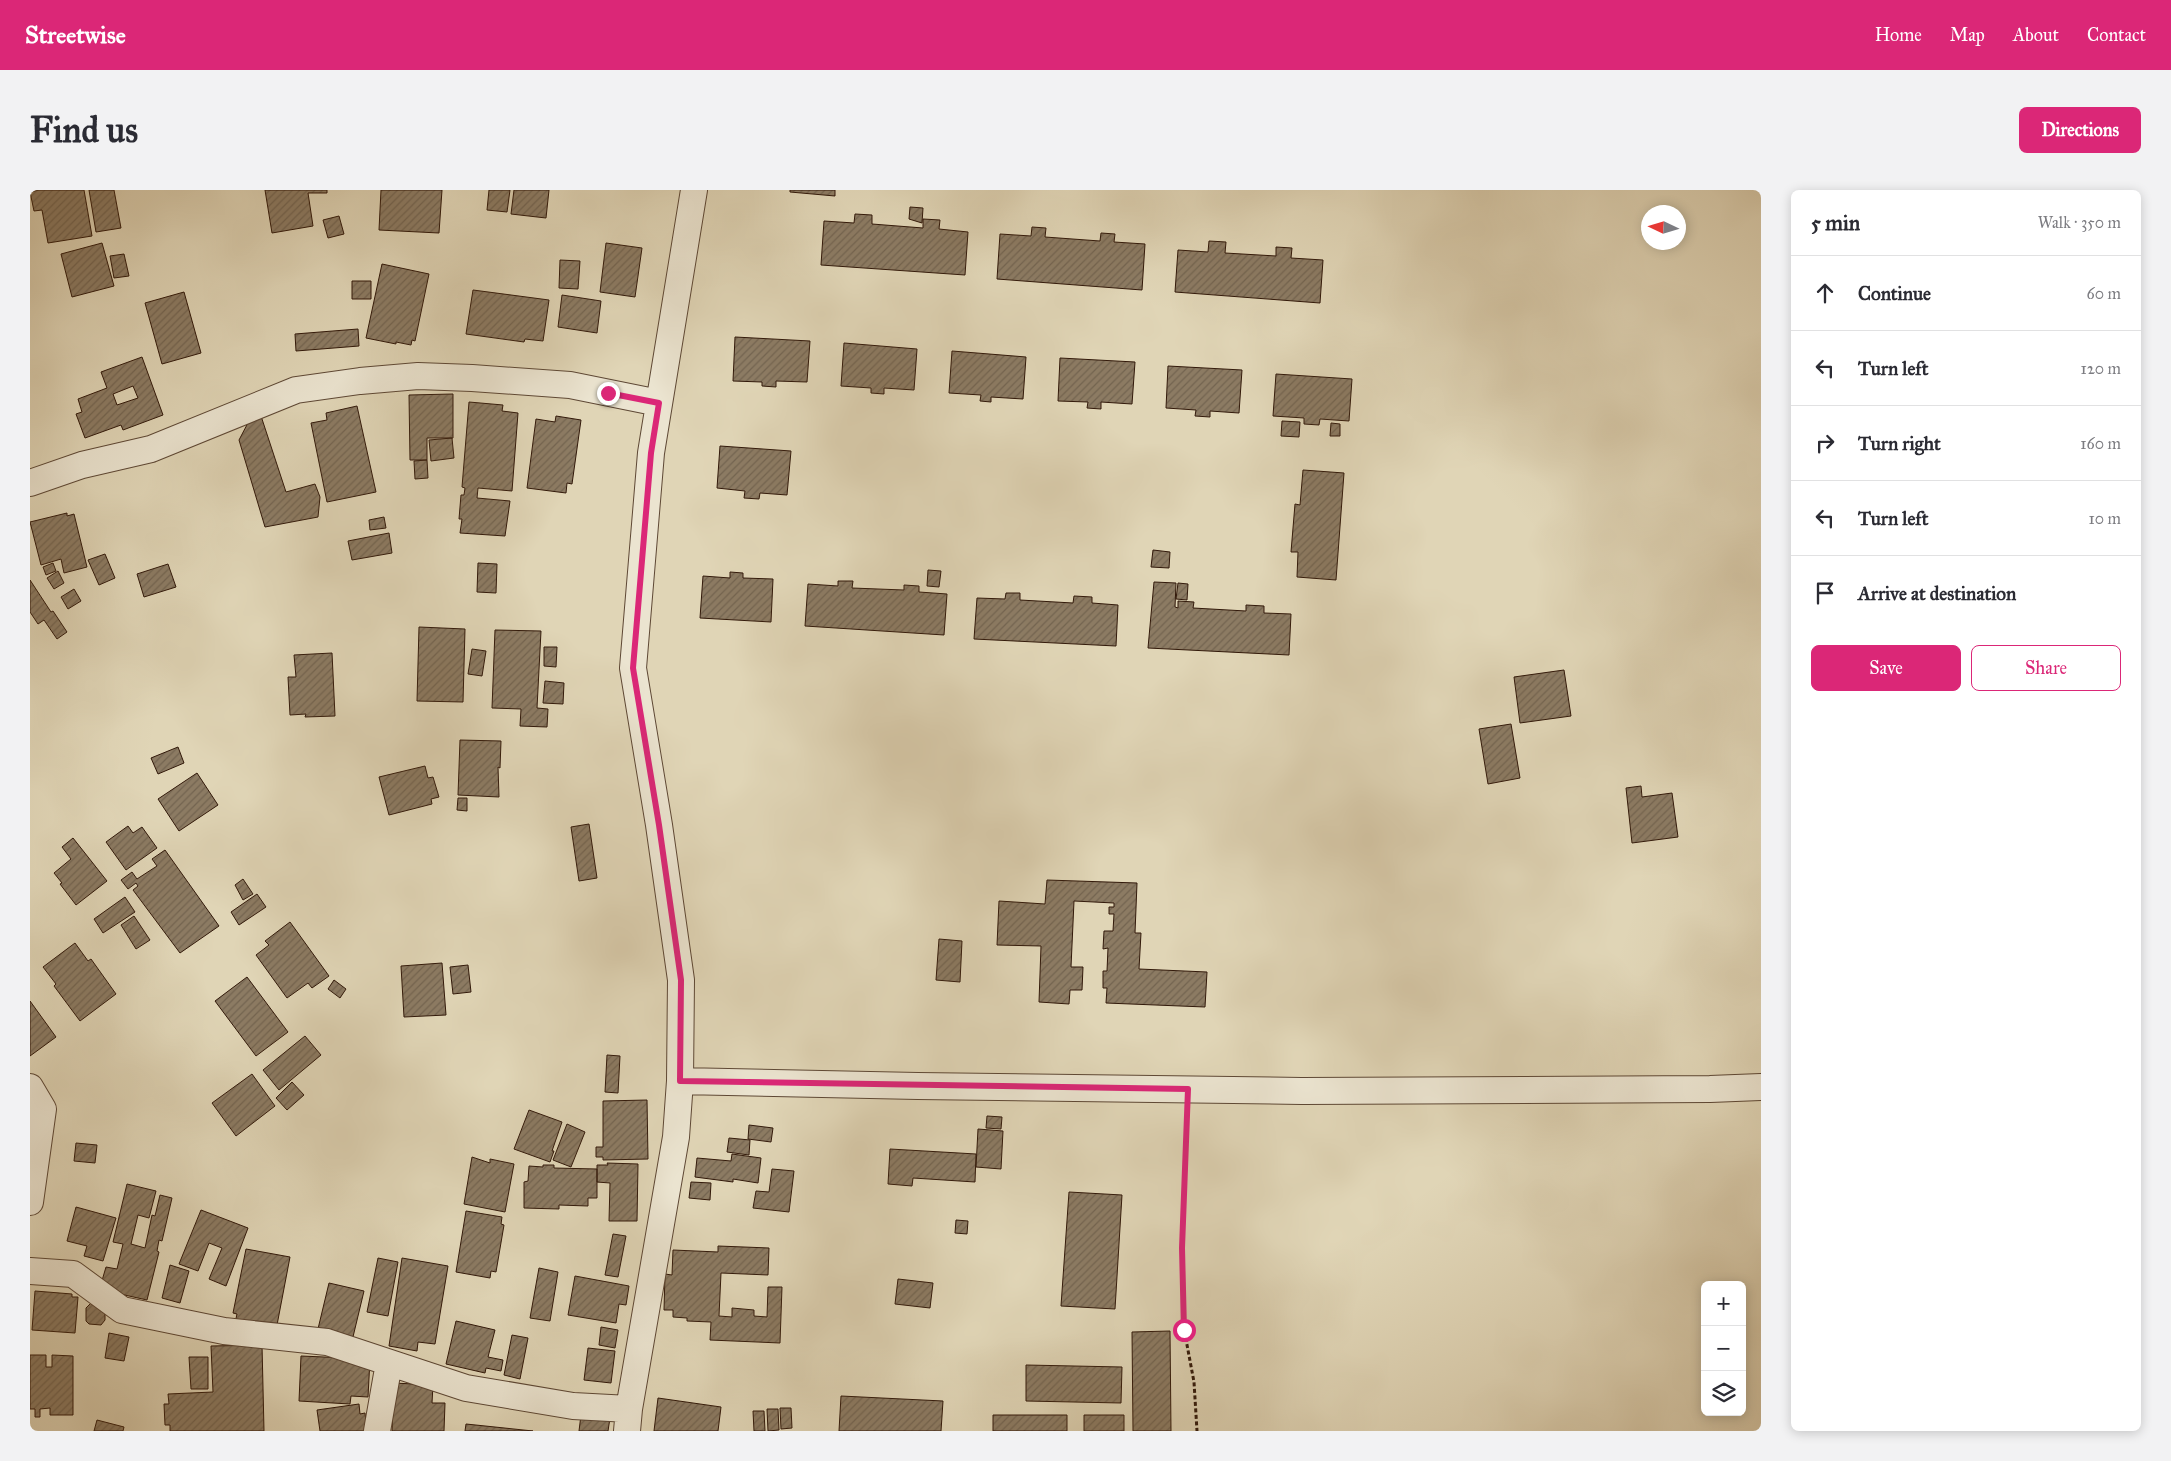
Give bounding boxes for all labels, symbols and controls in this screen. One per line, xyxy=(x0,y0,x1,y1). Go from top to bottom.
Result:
text: Streetwise xyxy=(25,20,126,50)
text: Home xyxy=(1875,24,1922,46)
text: Map xyxy=(1950,24,1985,46)
text: About xyxy=(2013,24,2059,46)
text: Contact xyxy=(2087,24,2146,46)
button: Directions xyxy=(2019,107,2141,153)
text: Find us xyxy=(30,109,138,152)
north arrow xyxy=(1641,205,1686,250)
text: 5 min xyxy=(1811,210,1860,236)
text: Walk · 350 m xyxy=(2038,213,2121,232)
icon: ahead xyxy=(1811,279,1839,307)
text: Continue xyxy=(1858,282,1931,305)
text: 60 m xyxy=(2087,284,2121,303)
icon: left xyxy=(1811,354,1839,382)
text: Turn left xyxy=(1858,357,1928,380)
text: 120 m xyxy=(2081,359,2121,378)
route end xyxy=(597,382,620,405)
icon: right xyxy=(1811,429,1839,457)
text: Turn right xyxy=(1858,432,1941,455)
text: 160 m xyxy=(2080,434,2121,453)
icon: left xyxy=(1811,504,1839,532)
text: Turn left xyxy=(1858,507,1928,530)
text: 10 m xyxy=(2089,509,2121,528)
icon: arrive xyxy=(1811,579,1839,607)
text: Arrive at destination xyxy=(1858,582,2016,605)
button: Save xyxy=(1811,645,1961,691)
button: Share xyxy=(1971,645,2121,691)
map controls xyxy=(1701,1281,1746,1416)
button: + xyxy=(1701,1281,1746,1326)
route start xyxy=(1173,1319,1196,1342)
button: − xyxy=(1701,1326,1746,1371)
button: layers xyxy=(1701,1371,1746,1416)

